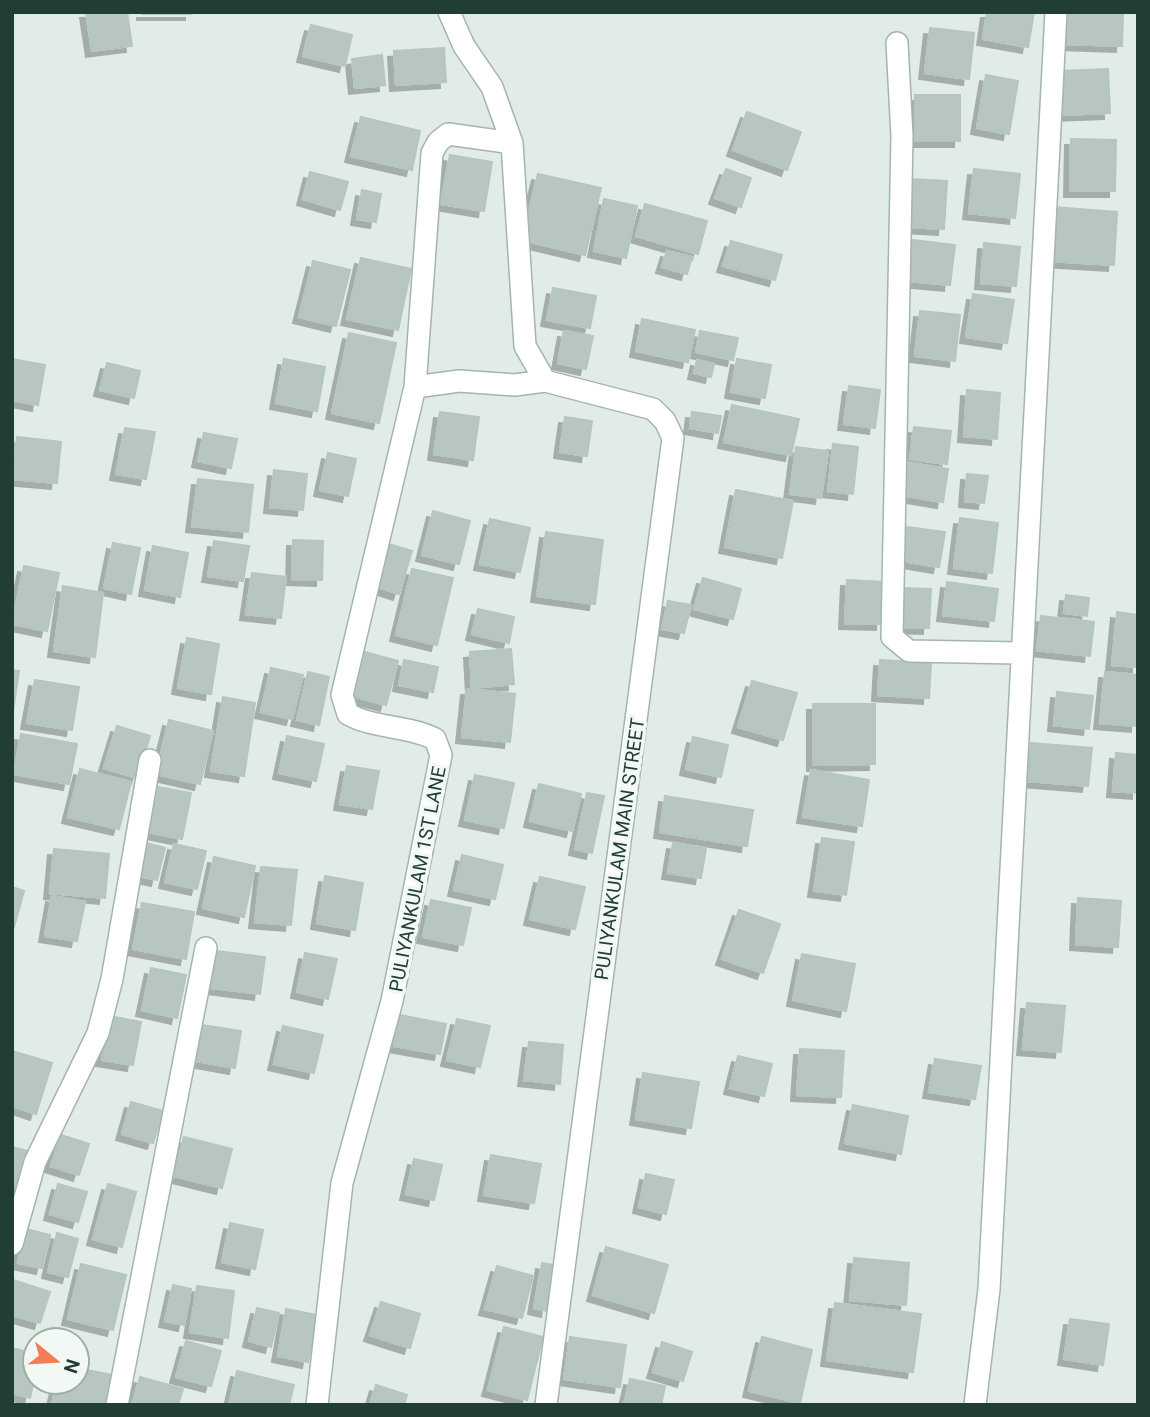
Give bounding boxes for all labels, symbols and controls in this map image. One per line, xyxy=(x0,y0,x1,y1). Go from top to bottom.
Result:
street label: PULIYANKULAM MAIN STREET xyxy=(590,717,649,982)
street label: PULIYANKULAM 1ST LANE xyxy=(384,764,451,994)
north arrow xyxy=(21,1326,91,1396)
text: N xyxy=(59,1356,85,1376)

